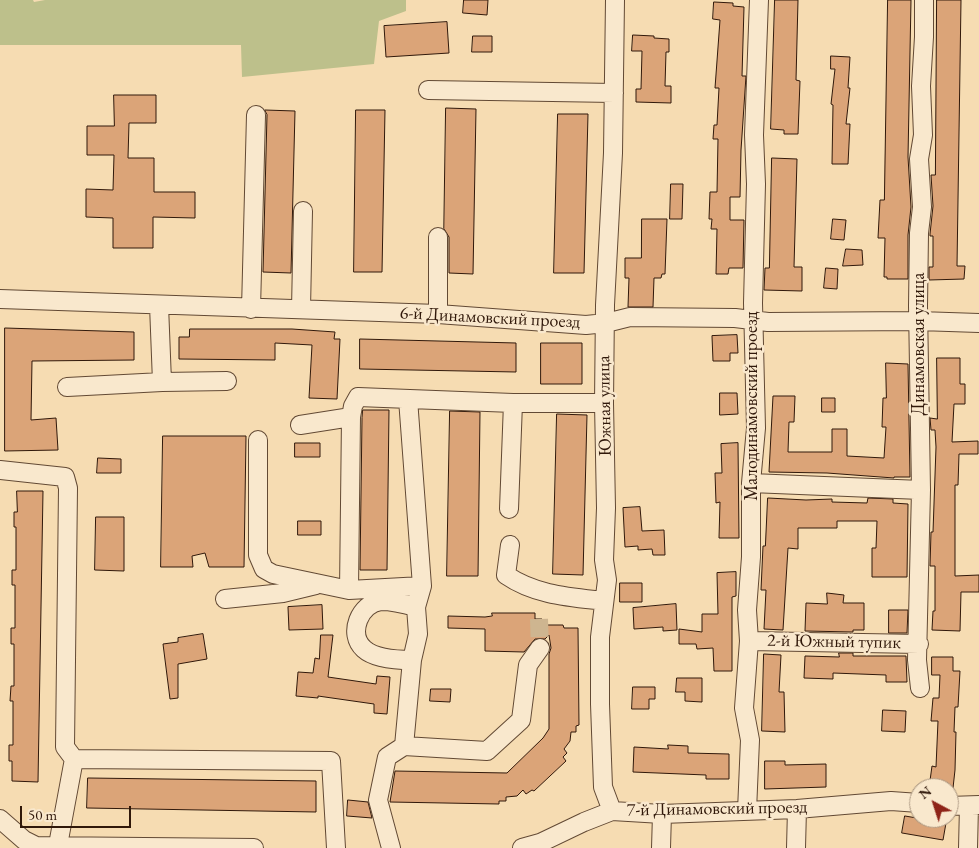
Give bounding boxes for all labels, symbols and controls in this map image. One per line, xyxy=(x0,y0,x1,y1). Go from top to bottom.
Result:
street label: Динамовская улица xyxy=(908,273,930,415)
street label: 6-й Динамовский проезд xyxy=(399,302,581,334)
street label: Малодинамовский проезд xyxy=(741,311,763,501)
street label: Южная улица xyxy=(593,355,617,457)
street label: 2-й Южный тупик xyxy=(767,630,901,654)
north arrow xyxy=(909,778,959,828)
text: N xyxy=(915,782,935,803)
scale bar xyxy=(22,796,134,828)
street label: 7-й Динамовский проезд xyxy=(627,797,807,821)
text: 50 m xyxy=(28,805,57,824)

